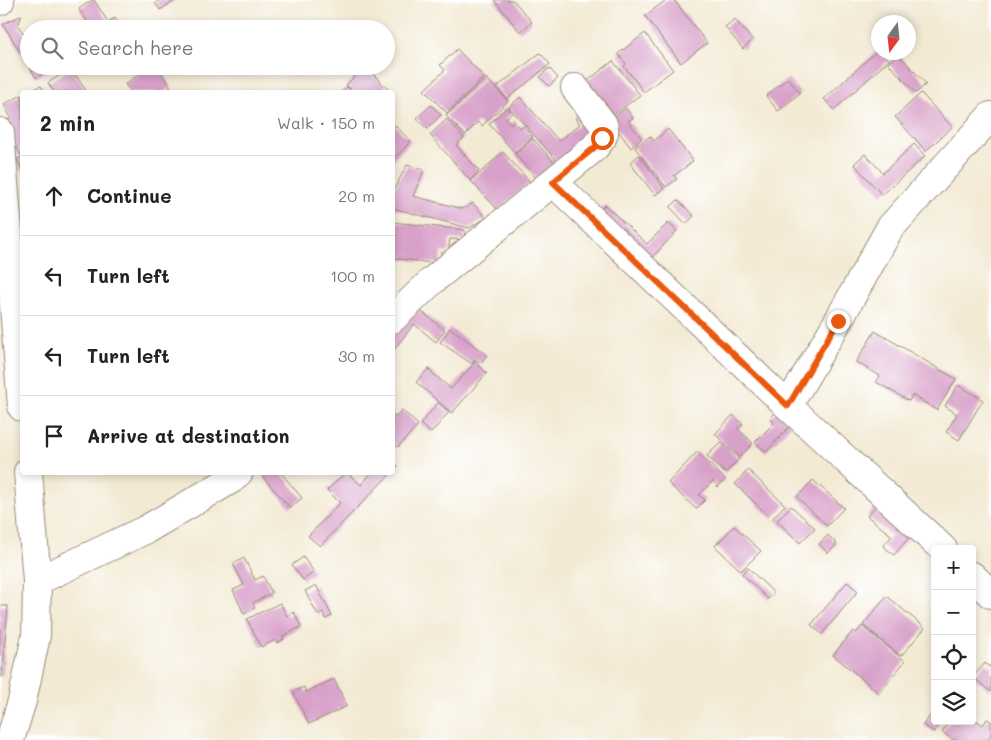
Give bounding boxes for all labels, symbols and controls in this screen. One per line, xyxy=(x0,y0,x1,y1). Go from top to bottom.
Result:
north arrow xyxy=(871,15,916,60)
search box xyxy=(20,20,395,75)
icon: search xyxy=(38,34,66,62)
text: Search here xyxy=(78,35,194,60)
text: 2 min xyxy=(40,109,95,136)
text: Walk · 150 m xyxy=(277,112,375,133)
route start xyxy=(591,127,614,150)
icon: ahead xyxy=(40,182,68,210)
text: Continue xyxy=(87,183,172,208)
text: 20 m xyxy=(338,185,375,206)
icon: left xyxy=(40,262,68,290)
text: Turn left xyxy=(87,263,170,288)
text: 100 m xyxy=(330,265,375,286)
route end xyxy=(827,310,850,333)
icon: left xyxy=(40,342,68,370)
text: Turn left xyxy=(87,343,170,368)
text: 30 m xyxy=(338,345,375,366)
icon: arrive xyxy=(40,422,68,450)
text: Arrive at destination xyxy=(87,423,290,448)
map controls xyxy=(931,545,976,725)
button: + xyxy=(931,545,976,590)
button: − xyxy=(931,590,976,635)
button: locate xyxy=(931,635,976,680)
button: layers xyxy=(931,680,976,725)

